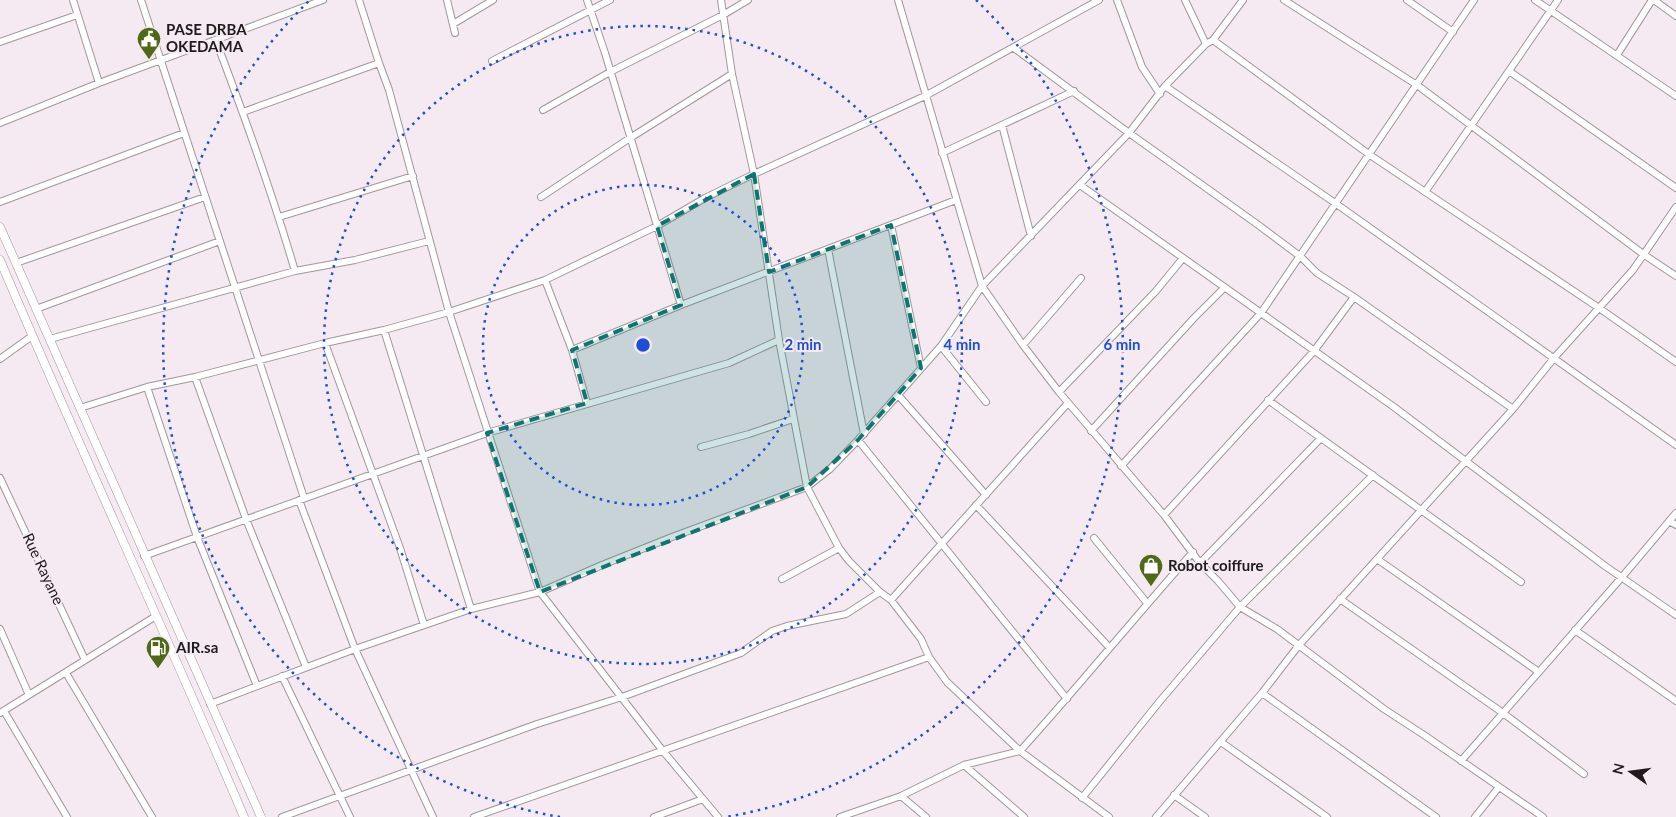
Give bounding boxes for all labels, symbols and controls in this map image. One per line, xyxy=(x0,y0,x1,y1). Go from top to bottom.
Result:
place label: PASE DRBA OKEDAMA xyxy=(166,20,247,55)
public building icon: PASE DRBA OKEDAMA xyxy=(136,26,162,60)
text: 2 min xyxy=(784,335,822,353)
text: 4 min xyxy=(943,335,981,353)
text: 6 min xyxy=(1103,335,1141,353)
centre of rings xyxy=(634,336,652,354)
street label: Rue Rayane xyxy=(19,530,68,607)
shop icon: Robot coiffure xyxy=(1138,553,1164,587)
place label: Robot coiffure xyxy=(1168,556,1264,574)
fuel station icon: AIR.sa xyxy=(145,635,171,669)
place label: AIR.sa xyxy=(175,638,218,656)
north arrow xyxy=(1606,747,1656,797)
text: N xyxy=(1608,761,1627,776)

